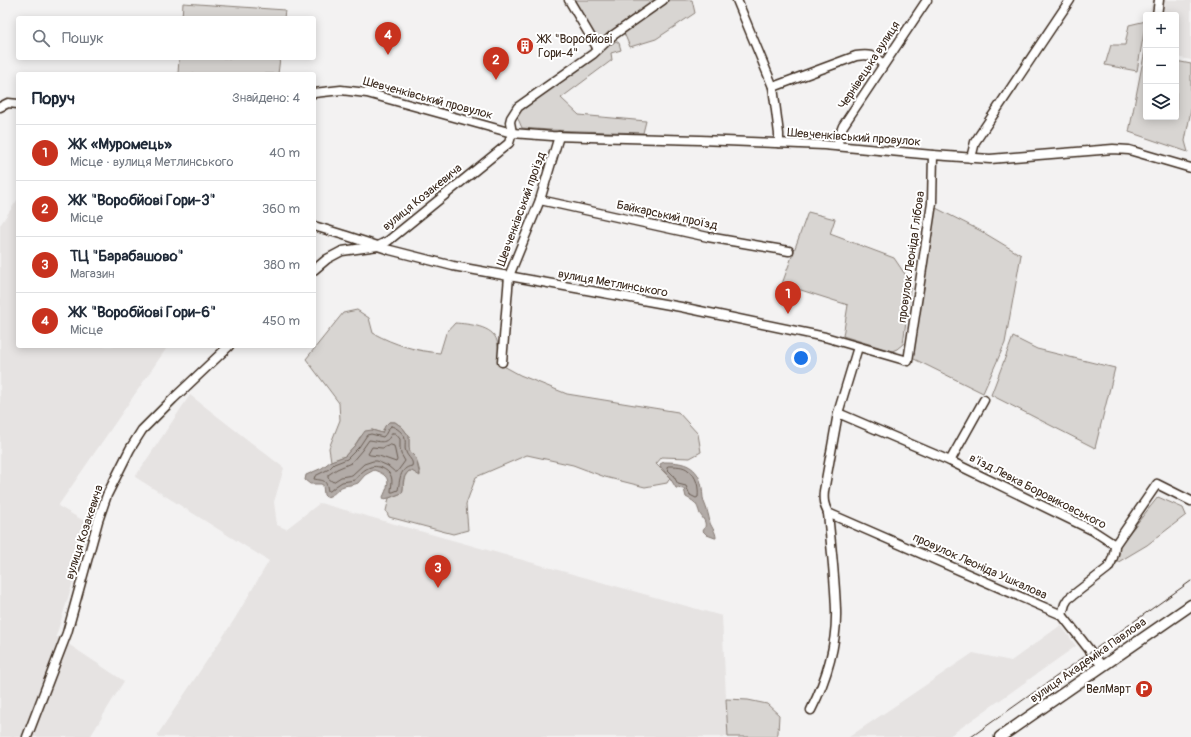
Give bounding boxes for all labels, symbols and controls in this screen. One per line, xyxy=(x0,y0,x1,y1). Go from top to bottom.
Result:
map controls xyxy=(1143,12,1179,120)
button: + xyxy=(1143,12,1179,48)
search box xyxy=(16,16,316,60)
street label: Чернівецька вулиця xyxy=(835,18,904,112)
pin: 4 xyxy=(375,22,401,55)
icon: search xyxy=(30,27,52,49)
text: Пошук xyxy=(62,29,104,48)
place label: ЖК "Воробйові Гори-4" xyxy=(536,32,612,61)
building icon: ЖК "Воробйові Гори-4" xyxy=(515,36,535,56)
pin: 2 xyxy=(483,47,509,80)
button: − xyxy=(1143,48,1179,84)
street label: Шевченківський провулок xyxy=(361,74,494,123)
button: layers xyxy=(1143,84,1179,120)
text: Поруч xyxy=(32,88,75,109)
text: Знайдено: 4 xyxy=(232,90,300,106)
street label: Шевченківський провулок xyxy=(787,125,921,150)
text: ЖК «Муромець» xyxy=(70,135,172,154)
text: 1 xyxy=(42,145,48,161)
text: 40 m xyxy=(269,145,300,161)
street label: Шевченківський проїзд xyxy=(494,149,549,268)
text: Місце · вулиця Метлинського xyxy=(70,154,233,170)
street label: вулиця Козакевича xyxy=(379,160,465,234)
street label: провулок Леоніда Глібова xyxy=(895,190,928,324)
text: ЖК "Воробйові Гори-3" xyxy=(70,191,216,210)
street label: Байкарський проїзд xyxy=(615,197,719,234)
text: 2 xyxy=(41,201,49,217)
text: 360 m xyxy=(262,201,300,217)
text: Місце xyxy=(70,210,103,226)
text: ТЦ "Барабашово" xyxy=(70,247,184,266)
text: 3 xyxy=(41,257,49,273)
text: 380 m xyxy=(263,257,300,273)
text: Магазин xyxy=(70,266,114,282)
street label: вулиця Метлинського xyxy=(557,266,670,301)
pin: 1 xyxy=(775,281,801,314)
text: ЖК "Воробйові Гори-6" xyxy=(70,303,216,322)
text: 4 xyxy=(41,313,49,329)
text: 450 m xyxy=(262,313,300,329)
text: Місце xyxy=(70,322,103,338)
your location xyxy=(791,348,811,368)
street label: в'їзд Левка Боровиковського xyxy=(967,450,1109,533)
street label: вулиця Козакевича xyxy=(62,483,107,581)
street label: провулок Леоніда Ушкалова xyxy=(910,530,1050,603)
pin: 3 xyxy=(425,555,451,588)
street label: вулиця Академіка Павлова xyxy=(1027,614,1150,706)
parking icon: ВелМарт xyxy=(1134,679,1154,699)
place label: ВелМарт xyxy=(1086,682,1131,697)

